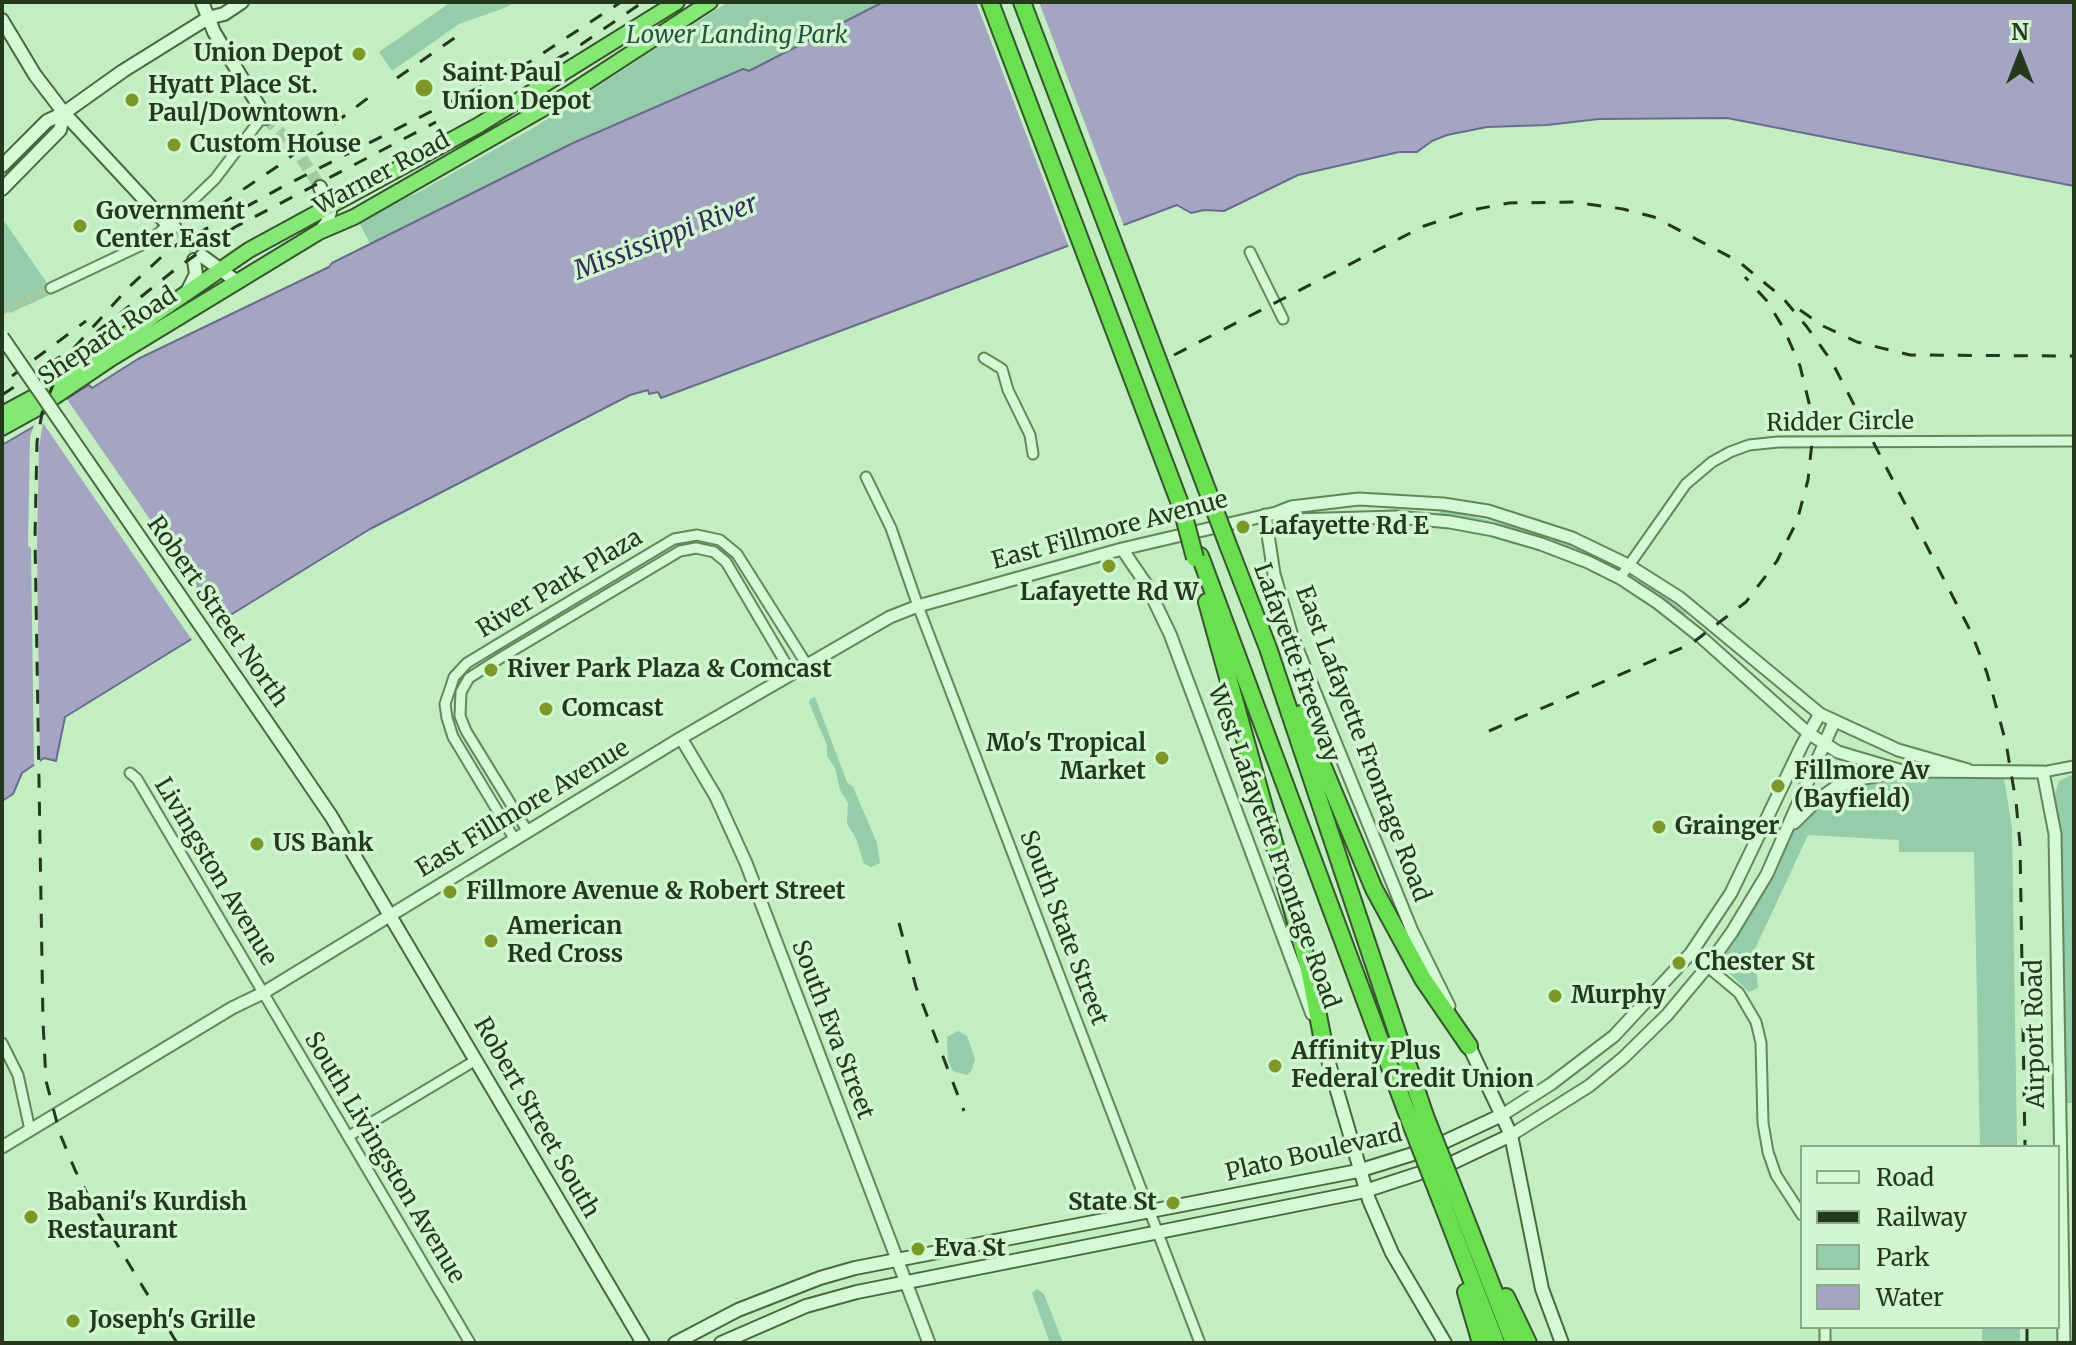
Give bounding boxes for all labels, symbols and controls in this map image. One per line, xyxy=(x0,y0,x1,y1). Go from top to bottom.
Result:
north arrow xyxy=(1980,16,2060,96)
text: N xyxy=(2011,18,2029,46)
park label: Lower Landing Park xyxy=(626,22,848,50)
place label: Union Depot xyxy=(194,40,343,68)
marker: Union Depot xyxy=(350,45,368,63)
place label: Saint Paul Union Depot xyxy=(442,60,591,116)
place label: Hyatt Place St. Paul/Downtown xyxy=(148,72,339,128)
marker: Saint Paul Union Depot xyxy=(413,77,435,99)
marker: Hyatt Place St. Paul/Downtown xyxy=(123,91,141,109)
street label: Warner Road xyxy=(309,126,455,222)
place label: Custom House xyxy=(190,131,361,159)
marker: Custom House xyxy=(165,136,183,154)
water label: Mississippi River xyxy=(570,189,762,287)
place label: Government Center East xyxy=(96,198,245,254)
marker: Government Center East xyxy=(71,217,89,235)
street label: Shepard Road xyxy=(34,282,182,392)
street label: Ridder Circle xyxy=(1766,407,1914,439)
street label: East Fillmore Avenue xyxy=(989,486,1231,576)
street label: Robert Street North xyxy=(140,511,294,713)
place label: Lafayette Rd E xyxy=(1259,513,1429,541)
marker: Lafayette Rd E xyxy=(1234,518,1252,536)
street label: River Park Plaza xyxy=(472,523,648,645)
marker: Lafayette Rd W xyxy=(1100,557,1118,575)
street label: Lafayette Freeway xyxy=(1247,560,1345,766)
place label: Lafayette Rd W xyxy=(1020,579,1198,607)
street label: East Lafayette Frontage Road xyxy=(1288,582,1436,906)
place label: River Park Plaza & Comcast xyxy=(507,656,832,684)
marker: River Park Plaza & Comcast xyxy=(482,661,500,679)
street label: West Lafayette Frontage Road xyxy=(1201,681,1345,1013)
place label: Comcast xyxy=(562,695,664,723)
marker: Comcast xyxy=(537,700,555,718)
place label: Mo's Tropical Market xyxy=(986,730,1146,786)
street label: East Fillmore Avenue xyxy=(411,734,635,884)
marker: Mo's Tropical Market xyxy=(1153,749,1171,767)
place label: Fillmore Av (Bayfield) xyxy=(1794,758,1930,814)
street label: Livingston Avenue xyxy=(148,773,282,971)
marker: Fillmore Av (Bayfield) xyxy=(1769,777,1787,795)
place label: Grainger xyxy=(1675,813,1780,841)
marker: Grainger xyxy=(1650,818,1668,836)
street label: South State Street xyxy=(1013,827,1113,1029)
place label: US Bank xyxy=(273,830,373,858)
marker: US Bank xyxy=(248,835,266,853)
place label: Fillmore Avenue & Robert Street xyxy=(466,878,845,906)
marker: Fillmore Avenue & Robert Street xyxy=(441,883,459,901)
place label: American Red Cross xyxy=(507,913,623,969)
marker: American Red Cross xyxy=(482,932,500,950)
street label: South Eva Street xyxy=(785,936,879,1124)
place label: Chester St xyxy=(1695,949,1815,977)
marker: Chester St xyxy=(1670,954,1688,972)
street label: Airport Road xyxy=(2020,959,2052,1109)
place label: Murphy xyxy=(1571,982,1666,1010)
marker: Murphy xyxy=(1546,987,1564,1005)
street label: Robert Street South xyxy=(467,1013,605,1223)
street label: South Livingston Avenue xyxy=(297,1027,471,1289)
place label: Affinity Plus Federal Credit Union xyxy=(1291,1038,1534,1094)
marker: Affinity Plus Federal Credit Union xyxy=(1266,1057,1284,1075)
street label: Plato Boulevard xyxy=(1223,1120,1405,1188)
legend xyxy=(1800,1145,2060,1329)
text: Road xyxy=(1876,1162,1934,1193)
place label: Babani's Kurdish Restaurant xyxy=(47,1189,247,1245)
place label: State St xyxy=(1068,1189,1157,1217)
marker: State St xyxy=(1164,1194,1182,1212)
text: Railway xyxy=(1876,1202,1967,1233)
marker: Babani's Kurdish Restaurant xyxy=(22,1208,40,1226)
place label: Eva St xyxy=(934,1235,1006,1263)
marker: Eva St xyxy=(909,1240,927,1258)
text: Park xyxy=(1876,1242,1929,1273)
text: Water xyxy=(1876,1282,1944,1313)
place label: Joseph's Grille xyxy=(89,1307,256,1335)
marker: Joseph's Grille xyxy=(64,1312,82,1330)

